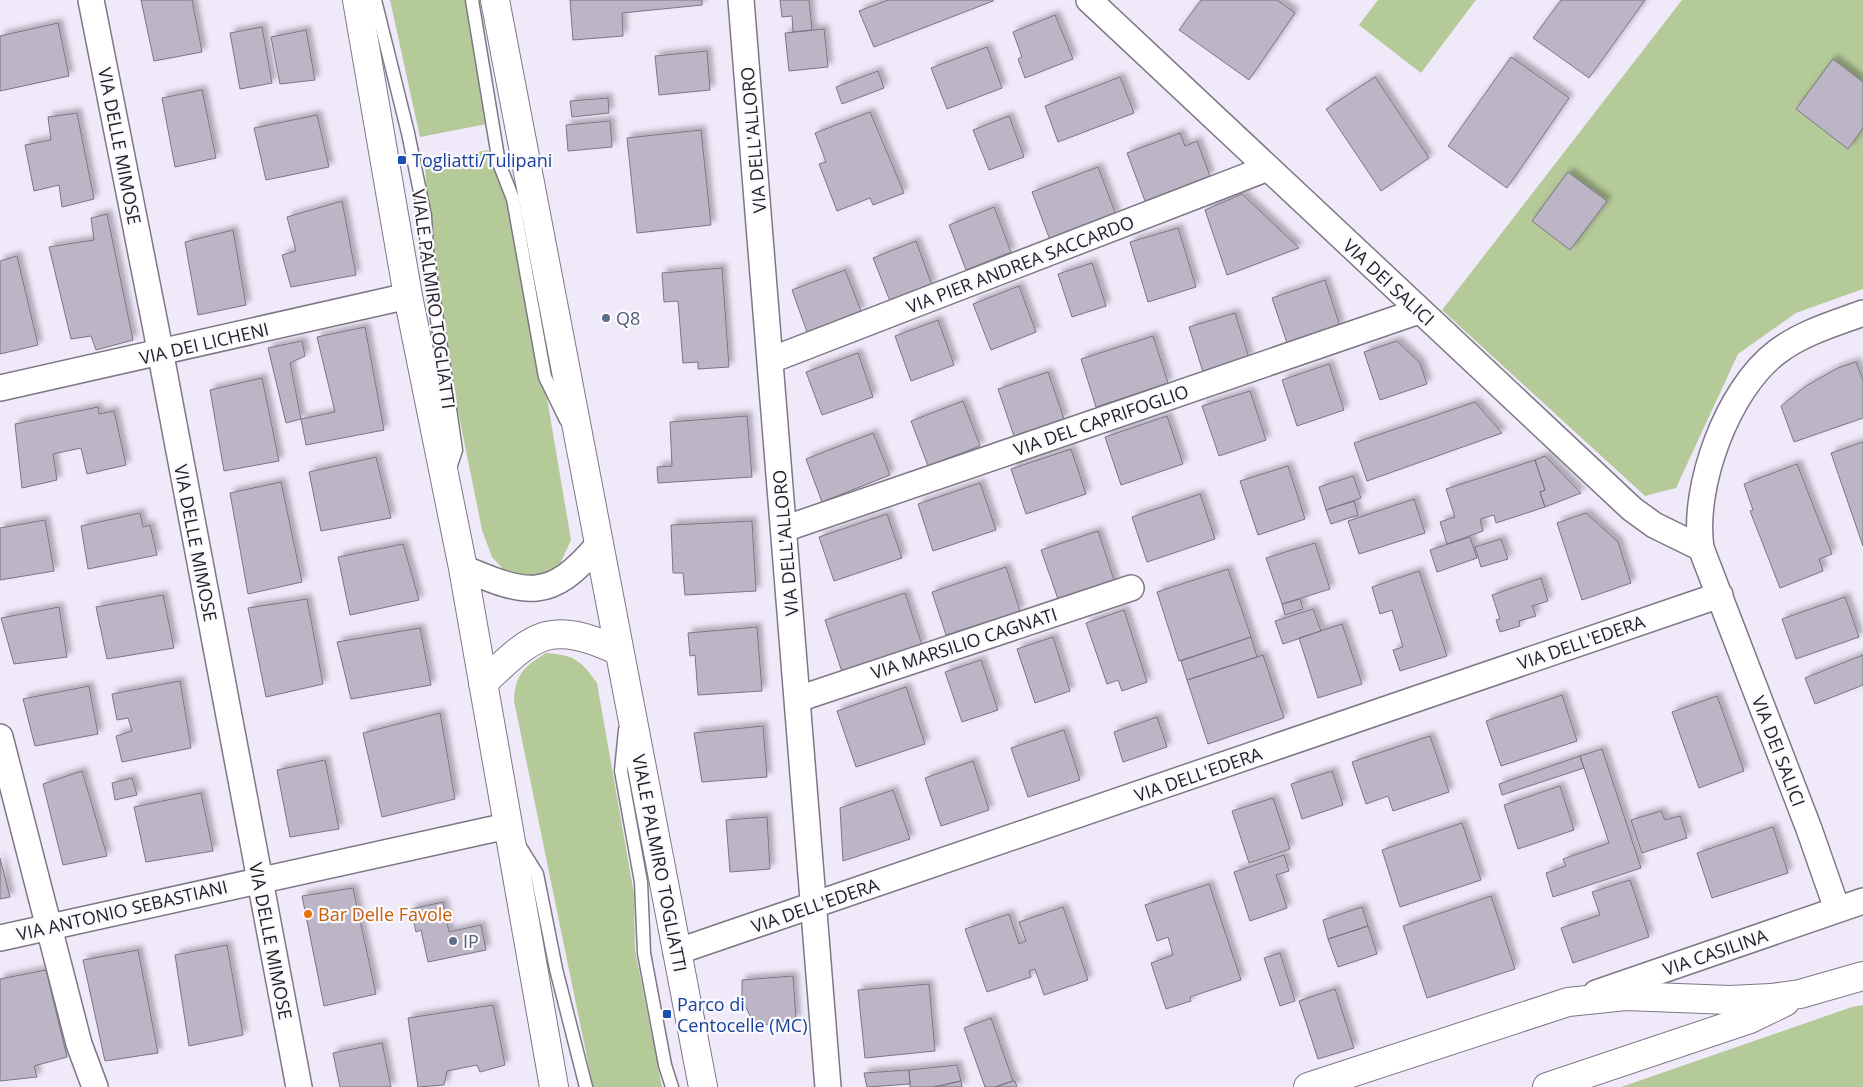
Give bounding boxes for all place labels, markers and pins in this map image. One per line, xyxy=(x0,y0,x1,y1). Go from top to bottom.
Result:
place label: Togliatti/Tulipani xyxy=(412,148,552,172)
marker: Togliatti/Tulipani xyxy=(396,154,408,166)
place label: Q8 xyxy=(616,306,640,330)
marker: Q8 xyxy=(600,312,612,324)
place label: Bar Delle Favole xyxy=(318,902,452,926)
marker: Bar Delle Favole xyxy=(302,908,314,920)
place label: IP xyxy=(463,929,479,953)
marker: IP xyxy=(447,935,459,947)
place label: Parco di Centocelle (MC) xyxy=(677,992,807,1037)
marker: Parco di Centocelle (MC) xyxy=(661,1008,673,1020)

